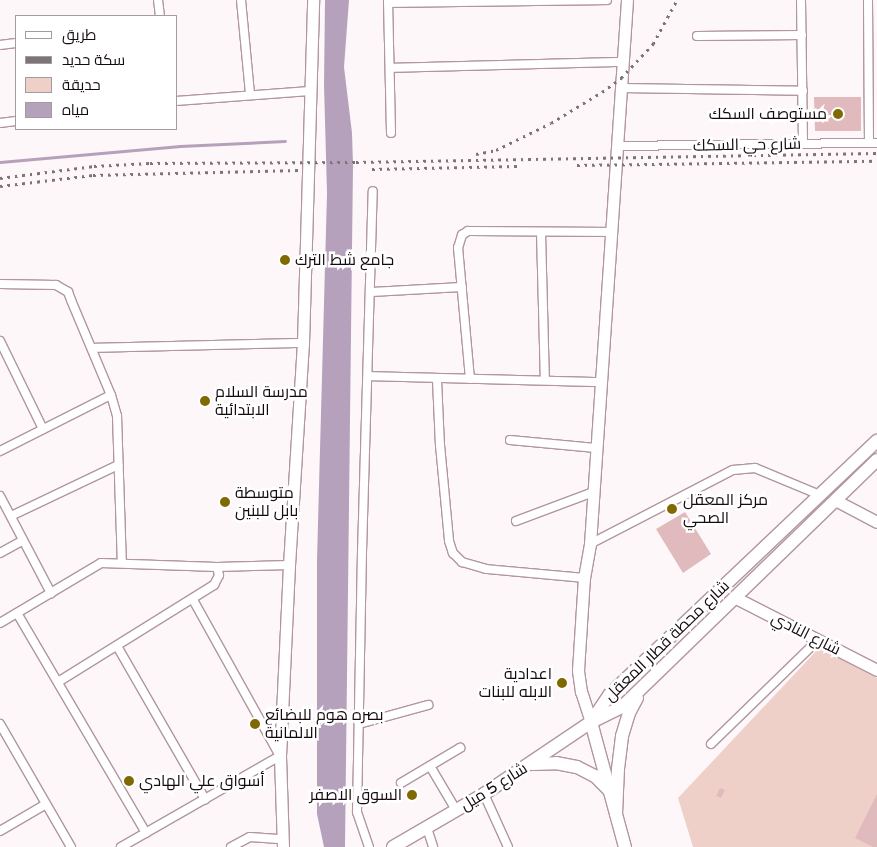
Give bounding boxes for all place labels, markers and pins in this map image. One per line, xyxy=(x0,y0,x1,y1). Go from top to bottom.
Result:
place label: مستوصف السكك xyxy=(709,104,827,124)
marker: مستوصف السكك xyxy=(831,107,845,121)
place label: جامع شط الترك xyxy=(295,250,394,270)
marker: جامع شط الترك xyxy=(279,254,291,266)
place label: مدرسة السلام الابتدائية xyxy=(215,382,308,420)
marker: مدرسة السلام الابتدائية xyxy=(199,395,211,407)
place label: متوسطة بابل للبنين xyxy=(235,483,298,521)
place label: مركز المعقل الصحي xyxy=(683,490,768,528)
marker: متوسطة بابل للبنين xyxy=(219,496,231,508)
marker: مركز المعقل الصحي xyxy=(665,502,679,516)
place label: اعدادية الابله للبنات xyxy=(479,664,552,702)
marker: اعدادية الابله للبنات xyxy=(556,677,568,689)
place label: بصره هوم للبضائع الالمانية xyxy=(265,705,384,743)
marker: بصره هوم للبضائع الالمانية xyxy=(249,718,261,730)
place label: أسواق علي الهادي xyxy=(139,771,265,791)
marker: أسواق علي الهادي xyxy=(123,775,135,787)
place label: السوق الاصفر xyxy=(310,785,402,805)
marker: السوق الاصفر xyxy=(406,789,418,801)

